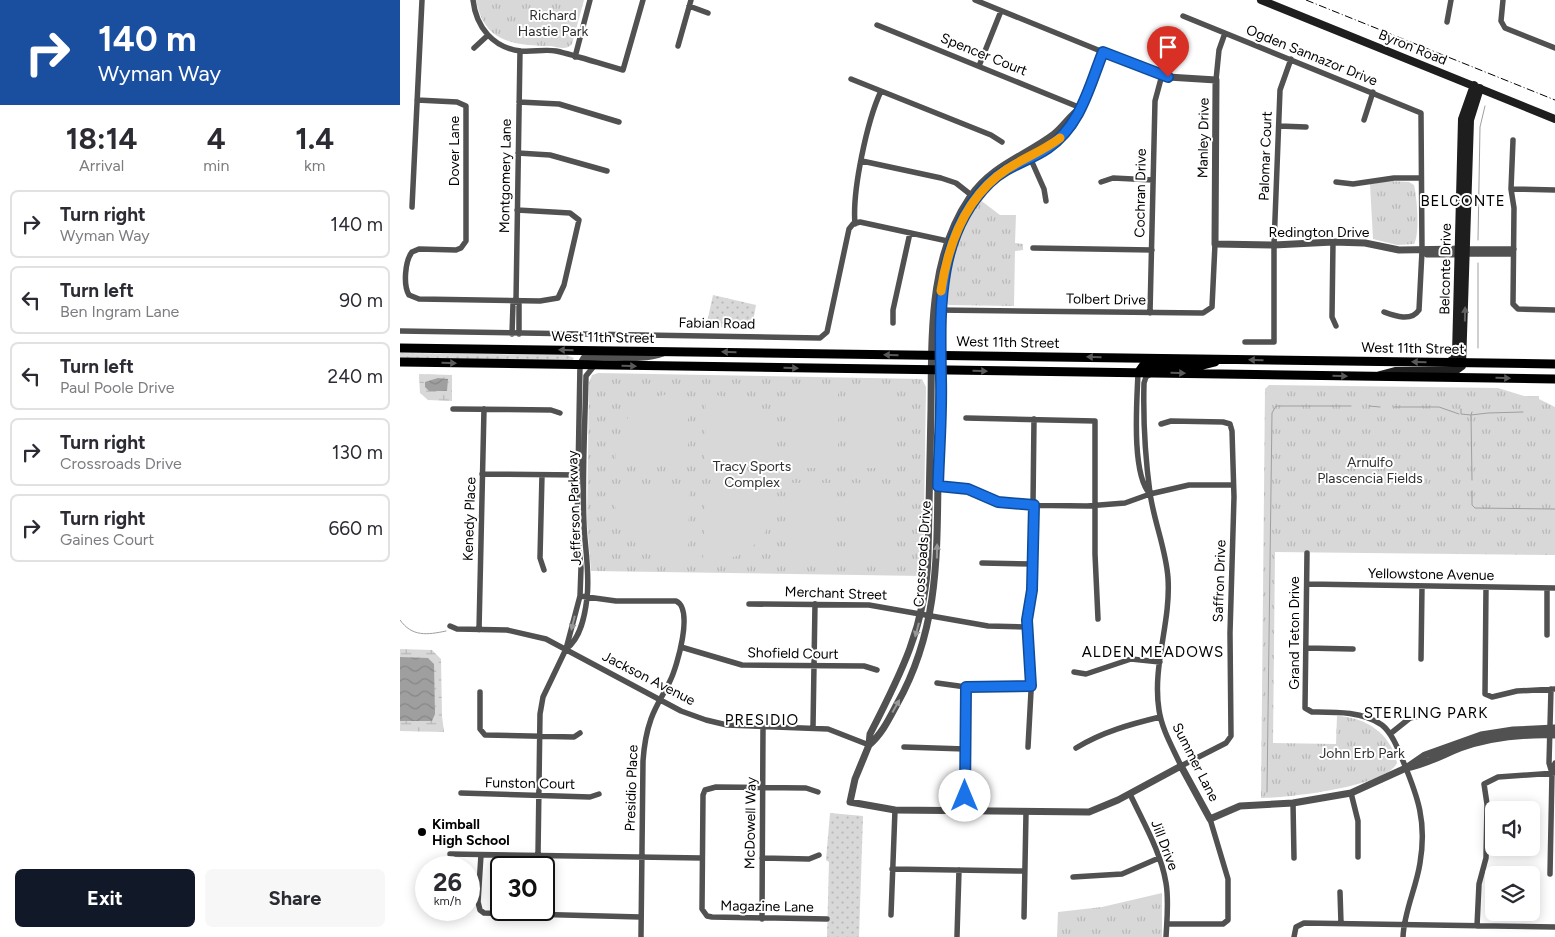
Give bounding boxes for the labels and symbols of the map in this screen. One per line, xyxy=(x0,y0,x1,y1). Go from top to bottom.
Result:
park label: Richard Hastie Park xyxy=(518,7,588,40)
street label: Ogden Sannazor Drive xyxy=(1244,21,1380,90)
pin xyxy=(1147,26,1189,77)
street label: Byron Road xyxy=(1376,26,1450,69)
street label: Spencer Court xyxy=(938,29,1030,80)
street label: Manley Drive xyxy=(1194,97,1213,178)
street label: Palomar Court xyxy=(1255,111,1276,201)
street label: Dover Lane xyxy=(446,115,463,186)
street label: Montgomery Lane xyxy=(496,118,515,233)
street label: Cochran Drive xyxy=(1131,148,1150,238)
district label: BELCONTE xyxy=(1420,192,1506,210)
street label: Belconte Drive xyxy=(1436,223,1455,315)
street label: Redington Drive xyxy=(1269,224,1370,241)
street label: Tolbert Drive xyxy=(1066,290,1146,309)
one-way arrow xyxy=(1461,306,1469,322)
street label: Fabian Road xyxy=(678,314,756,333)
street label: West 11th Street xyxy=(551,328,655,347)
street label: West 11th Street xyxy=(956,333,1060,352)
street label: West 11th Street xyxy=(1361,339,1465,358)
one-way arrow xyxy=(558,346,574,354)
one-way arrow xyxy=(720,348,736,356)
one-way arrow xyxy=(883,350,899,358)
one-way arrow xyxy=(1086,353,1102,361)
one-way arrow xyxy=(1248,356,1264,364)
one-way arrow xyxy=(1411,358,1427,366)
one-way arrow xyxy=(441,359,457,367)
one-way arrow xyxy=(621,362,637,370)
one-way arrow xyxy=(783,364,799,372)
one-way arrow xyxy=(973,367,989,375)
one-way arrow xyxy=(1170,370,1186,378)
one-way arrow xyxy=(1333,372,1349,380)
one-way arrow xyxy=(1495,374,1511,382)
street label: Jefferson Parkway xyxy=(564,449,585,566)
park label: Arnulfo Plascencia Fields xyxy=(1317,454,1423,487)
park label: Tracy Sports Complex xyxy=(713,458,791,491)
street label: Kenedy Place xyxy=(460,476,479,561)
street label: Crossroads Drive xyxy=(910,500,935,608)
street label: Saffron Drive xyxy=(1210,539,1229,623)
one-way arrow xyxy=(934,542,942,558)
street label: Yellowstone Avenue xyxy=(1368,565,1495,584)
street label: Grand Teton Drive xyxy=(1286,576,1303,690)
street label: Merchant Street xyxy=(784,583,888,604)
one-way arrow xyxy=(569,615,577,630)
one-way arrow xyxy=(913,623,921,638)
district label: ALDEN MEADOWS xyxy=(1082,643,1224,661)
street label: Shofield Court xyxy=(747,644,839,663)
street label: Jackson Avenue xyxy=(599,648,698,709)
one-way arrow xyxy=(892,699,901,712)
district label: STERLING PARK xyxy=(1364,704,1488,722)
district label: PRESIDIO xyxy=(725,711,799,729)
street label: Summer Lane xyxy=(1168,720,1223,805)
street label: Presidio Place xyxy=(621,744,642,832)
park label: John Erb Park xyxy=(1319,745,1405,762)
position arrow xyxy=(938,769,990,821)
street label: Funston Court xyxy=(485,774,575,793)
street label: McDowell Way xyxy=(741,776,760,869)
place label: Kimball High School xyxy=(432,816,510,849)
street label: Jill Drive xyxy=(1147,818,1182,873)
marker: Kimball High School xyxy=(416,826,428,838)
speed limit sign: 30 xyxy=(490,856,555,921)
street label: Magazine Lane xyxy=(720,897,814,916)

